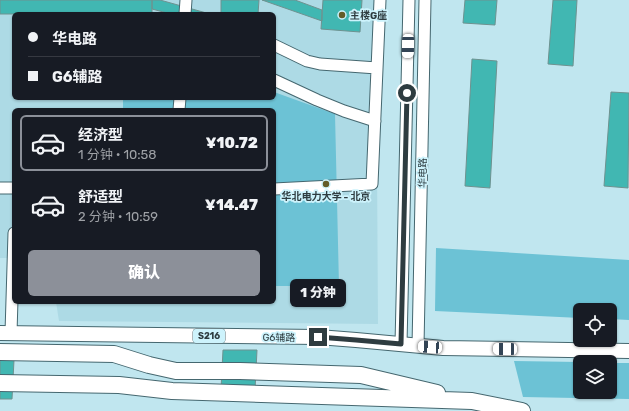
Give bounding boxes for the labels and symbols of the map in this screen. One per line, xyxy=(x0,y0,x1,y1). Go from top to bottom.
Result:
marker: 主楼G座 xyxy=(337,10,347,20)
place label: 主楼G座 xyxy=(350,10,387,22)
car xyxy=(402,34,414,58)
route start xyxy=(398,84,416,102)
street label: 华电路 xyxy=(417,158,429,188)
marker: 华北电力大学 - 北京 xyxy=(321,179,331,189)
place label: 华北电力大学 - 北京 xyxy=(281,190,371,203)
callout: 1 分钟 xyxy=(290,279,346,307)
route end xyxy=(309,328,327,346)
road number: S216 xyxy=(193,329,225,343)
street label: G6辅路 xyxy=(262,332,296,344)
car xyxy=(418,340,442,354)
car xyxy=(493,343,517,355)

